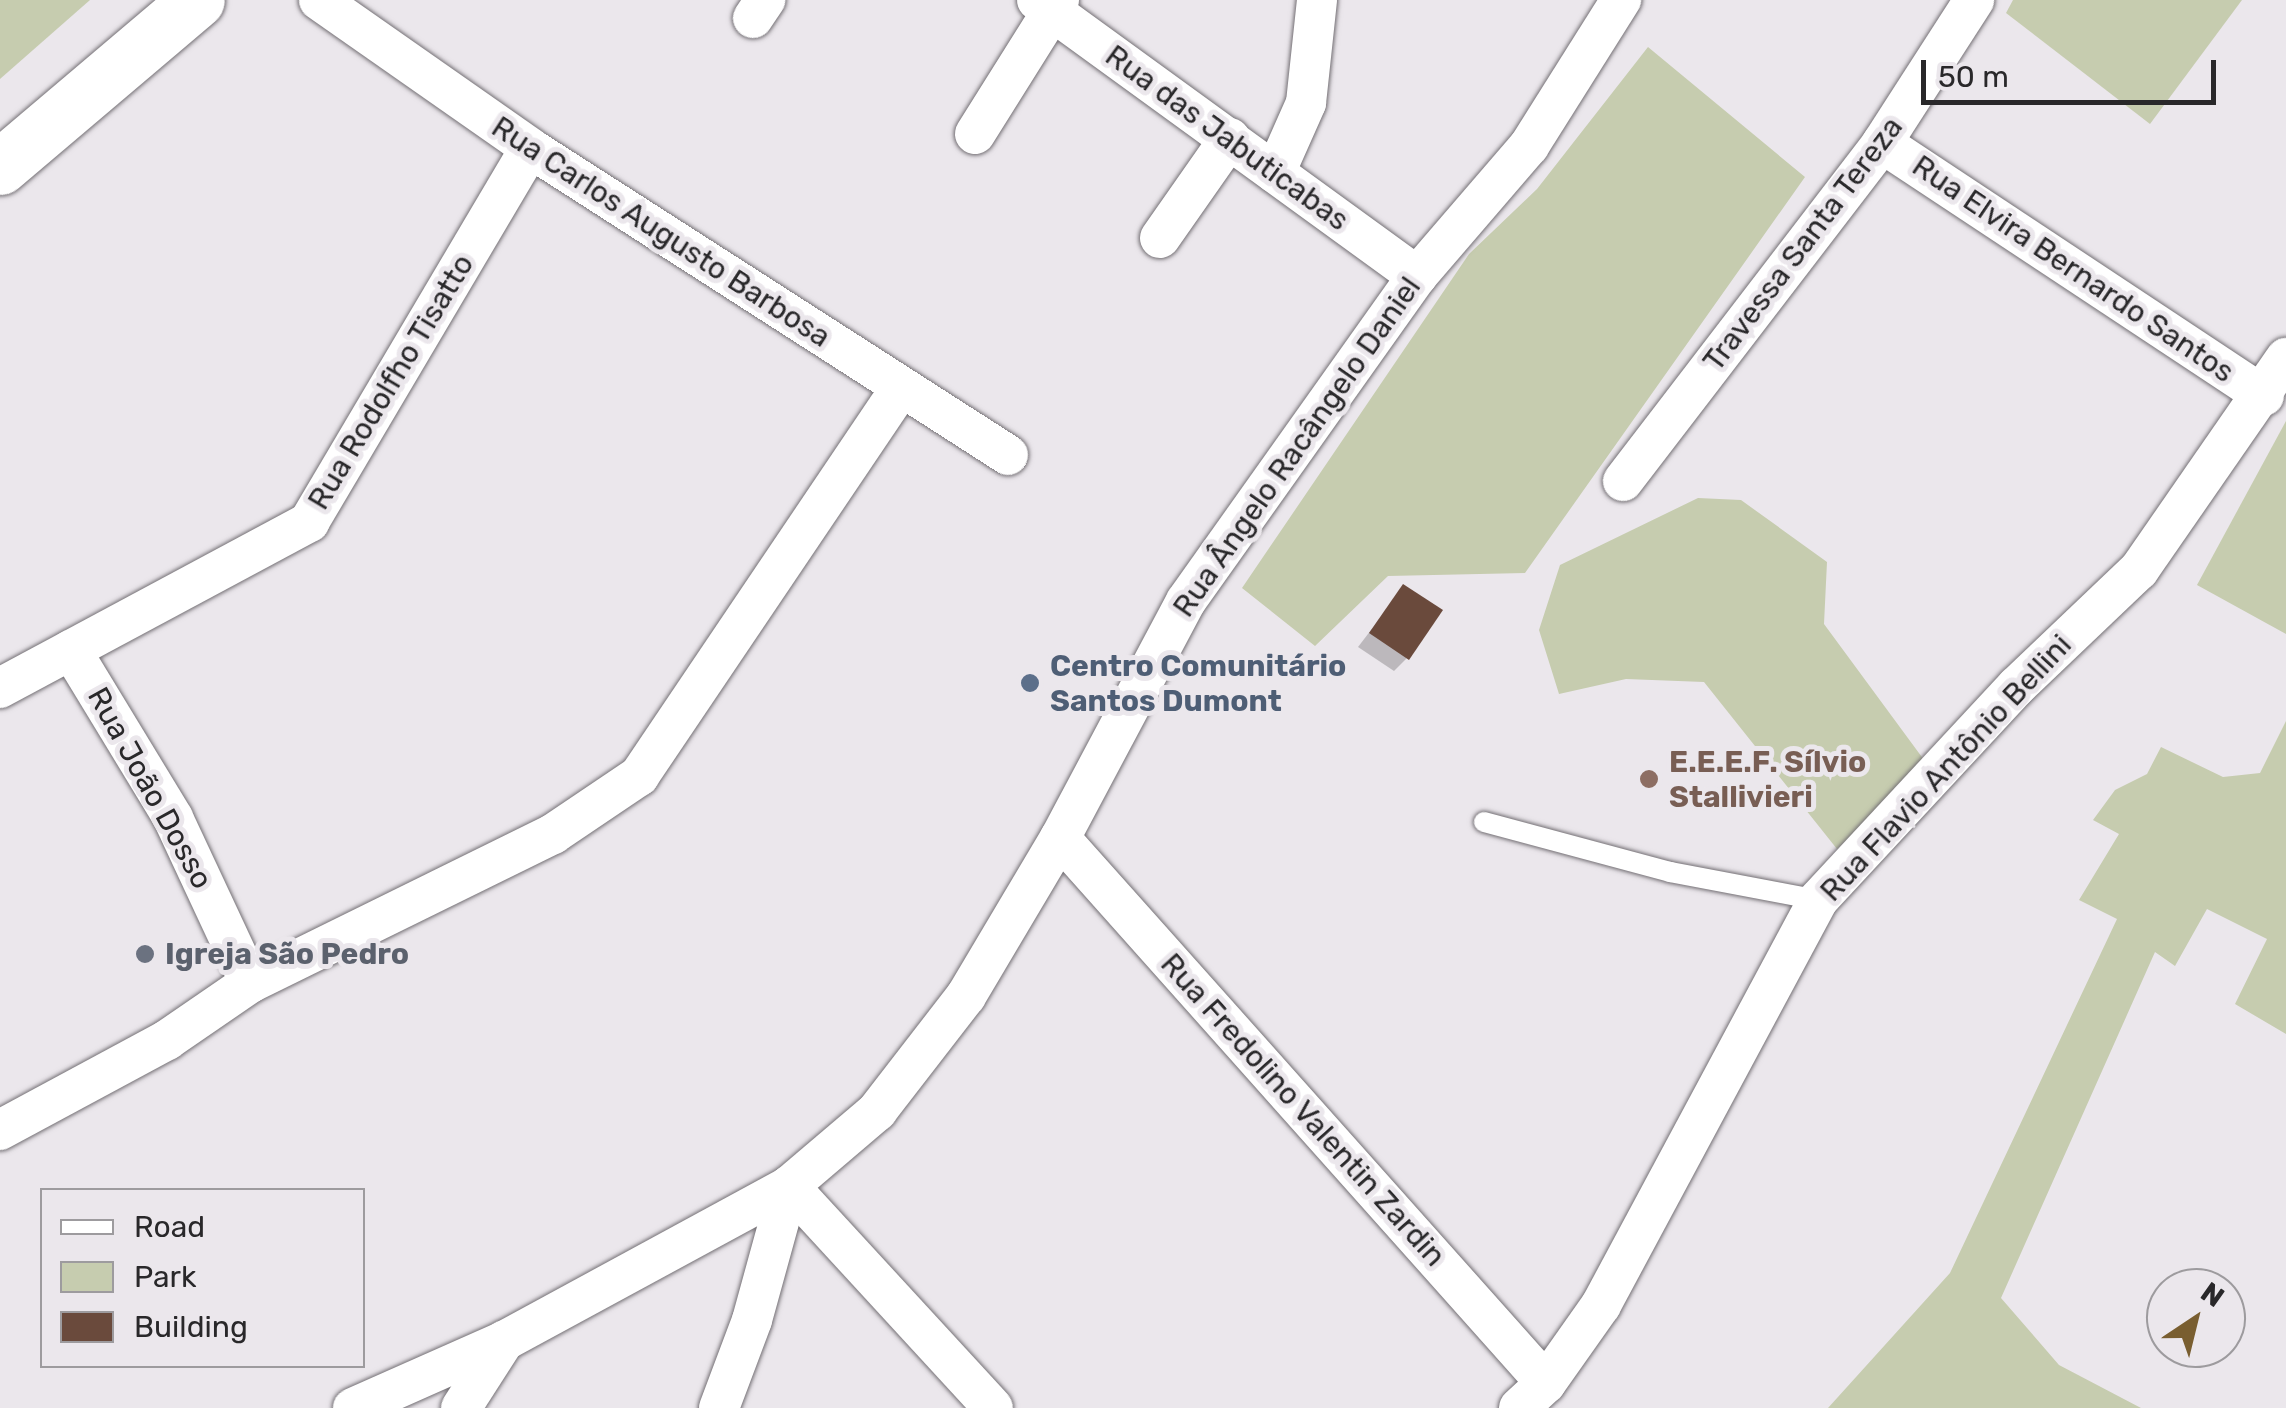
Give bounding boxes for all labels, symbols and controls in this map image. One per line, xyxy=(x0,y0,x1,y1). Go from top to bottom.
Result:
street label: Rua das Jabuticabas xyxy=(1098,38,1356,238)
scale bar xyxy=(1926,40,2221,102)
text: 50 m xyxy=(1938,59,2009,95)
street label: Rua Carlos Augusto Barbosa xyxy=(485,109,837,355)
street label: Travessa Santa Tereza xyxy=(1695,110,1911,378)
street label: Rua Elvira Bernardo Santos xyxy=(1905,148,2241,390)
street label: Rua Rodolfho Tisatto xyxy=(300,248,482,516)
street label: Rua Ângelo Racângelo Daniel xyxy=(1165,270,1429,624)
street label: Rua Flavio Antônio Bellini xyxy=(1813,627,2079,909)
place label: Centro Comunitário Santos Dumont xyxy=(1050,648,1346,718)
marker: Centro Comunitário Santos Dumont xyxy=(1019,672,1041,694)
street label: Rua João Dosso xyxy=(80,681,220,895)
place label: E.E.E.F. Sílvio Stallivieri xyxy=(1669,744,1866,814)
marker: E.E.E.F. Sílvio Stallivieri xyxy=(1638,768,1660,790)
place label: Igreja São Pedro xyxy=(165,936,409,972)
marker: Igreja São Pedro xyxy=(134,943,156,965)
street label: Rua Fredolino Valentin Zardin xyxy=(1153,946,1453,1274)
legend xyxy=(40,1188,365,1368)
text: Road xyxy=(134,1209,205,1245)
text: Park xyxy=(134,1259,196,1295)
north arrow xyxy=(2146,1268,2246,1368)
text: N xyxy=(2195,1275,2230,1314)
text: Building xyxy=(134,1309,248,1345)

